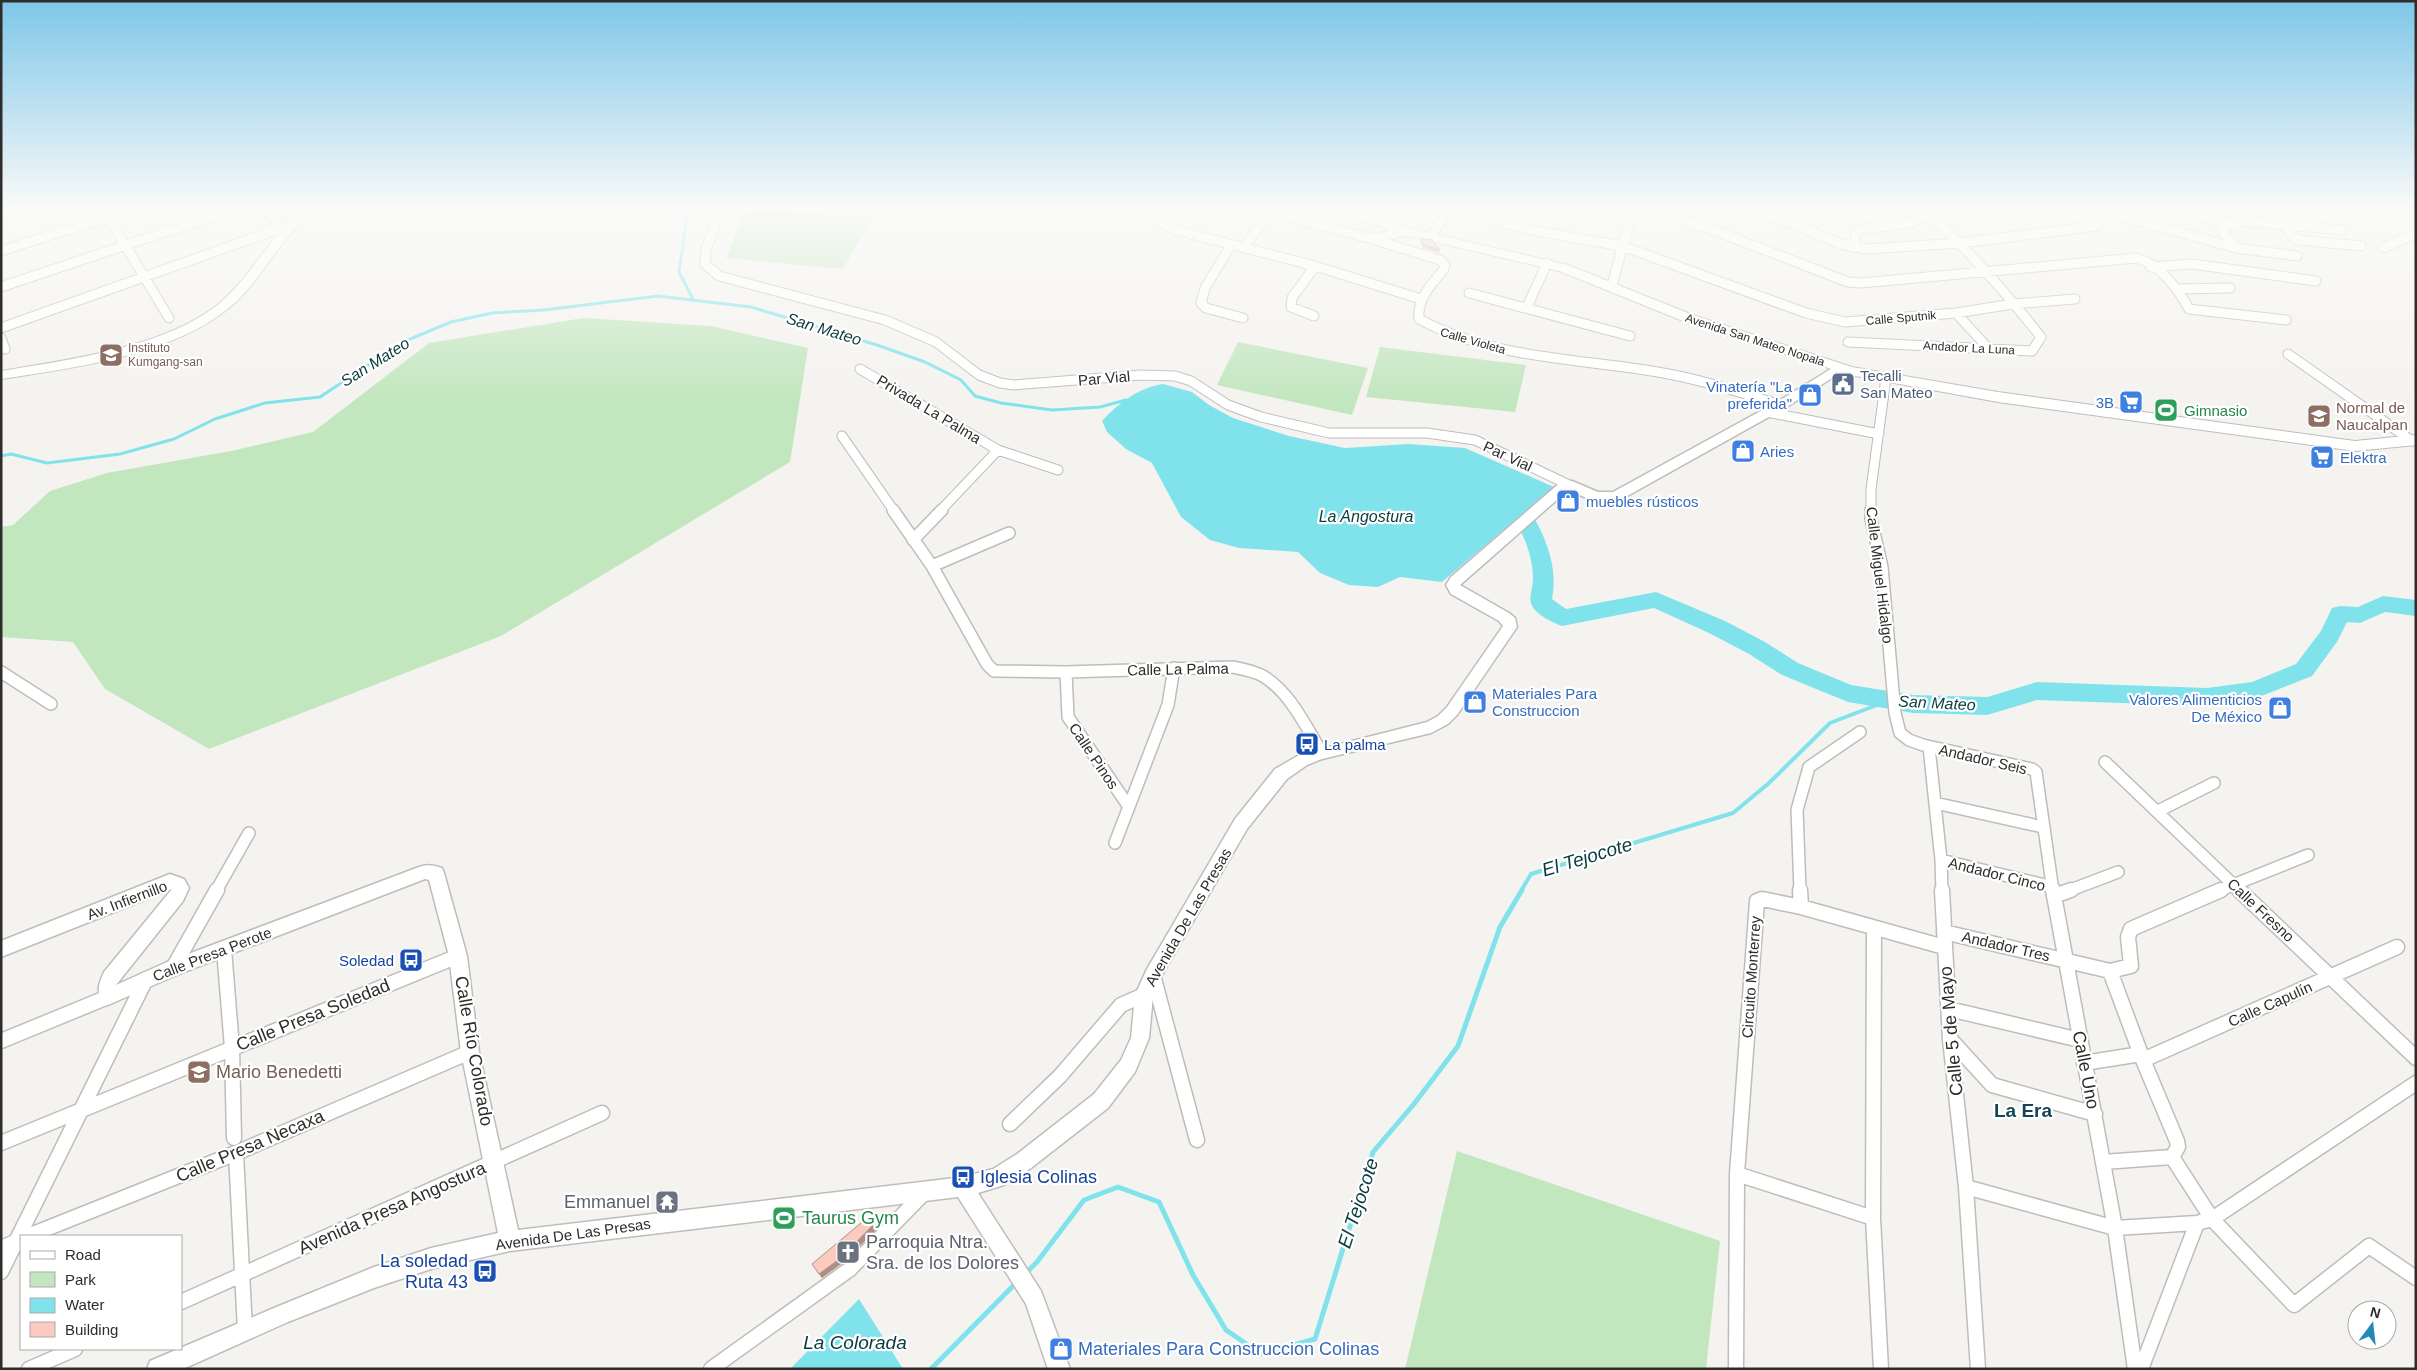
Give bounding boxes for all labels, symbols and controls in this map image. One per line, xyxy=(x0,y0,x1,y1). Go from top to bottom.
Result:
street label: Calle Sputnik xyxy=(1865,308,1938,328)
water label: San Mateo xyxy=(785,310,864,348)
street label: Avenida San Mateo Nopala xyxy=(1683,311,1827,369)
street label: Calle Violeta xyxy=(1439,325,1508,357)
water label: San Mateo xyxy=(338,334,412,390)
street label: Andador La Luna xyxy=(1923,339,2016,357)
place label: Instituto Kumgang-san xyxy=(128,341,203,369)
school or university icon: Instituto Kumgang-san xyxy=(98,342,124,368)
street label: Par Vial xyxy=(1077,367,1131,389)
place label: Tecalli San Mateo xyxy=(1860,367,1933,401)
street label: Privada La Palma xyxy=(874,371,985,447)
public building icon: Tecalli San Mateo xyxy=(1830,371,1856,397)
place label: Vinatería "La preferida" xyxy=(1706,378,1793,412)
shop icon: Vinatería "La preferida" xyxy=(1797,382,1823,408)
supermarket icon: 3B xyxy=(2118,389,2144,415)
place label: 3B xyxy=(2096,394,2114,411)
sports icon: Gimnasio xyxy=(2153,397,2179,423)
place label: Normal de Naucalpan xyxy=(2336,399,2408,433)
place label: Gimnasio xyxy=(2184,402,2247,419)
school or university icon: Normal de Naucalpan xyxy=(2306,403,2332,429)
street label: Par Vial xyxy=(1481,437,1535,475)
shop icon: Aries xyxy=(1730,438,1756,464)
place label: Aries xyxy=(1760,443,1794,460)
supermarket icon: Elektra xyxy=(2309,444,2335,470)
place label: Elektra xyxy=(2340,449,2387,466)
shop icon: muebles rústicos xyxy=(1555,488,1581,514)
place label: muebles rústicos xyxy=(1586,493,1699,510)
street label: Calle Miguel Hidalgo xyxy=(1863,506,1897,644)
water label: La Angostura xyxy=(1319,508,1413,525)
street label: Calle La Palma xyxy=(1127,660,1230,678)
place label: Materiales Para Construccion xyxy=(1492,685,1598,719)
shop icon: Materiales Para Construccion xyxy=(1462,689,1488,715)
place label: Valores Alimenticios De México xyxy=(2129,691,2262,725)
water label: San Mateo xyxy=(1898,692,1976,714)
shop icon: Valores Alimenticios De México xyxy=(2267,695,2293,721)
street label: Calle Pinos xyxy=(1066,720,1122,792)
bus stop icon: La palma xyxy=(1294,731,1320,757)
place label: La palma xyxy=(1324,736,1386,753)
street label: Andador Seis xyxy=(1937,741,2029,777)
water label: El Tejocote xyxy=(1539,833,1635,881)
street label: Avenida De Las Presas xyxy=(1142,845,1234,989)
street label: Andador Cinco xyxy=(1947,854,2047,894)
street label: Calle Fresno xyxy=(2224,875,2298,945)
street label: Av. Infiernillo xyxy=(85,877,169,923)
street label: Circuito Monterrey xyxy=(1738,915,1764,1039)
street label: Calle Presa Perote xyxy=(150,924,274,984)
street label: Andador Tres xyxy=(1960,928,2052,964)
bus stop icon: Soledad xyxy=(398,947,424,973)
place label: Soledad xyxy=(339,952,394,969)
street label: Calle 5 de Mayo xyxy=(1935,965,1967,1097)
street label: Calle Río Colorado xyxy=(451,974,497,1128)
street label: Calle Presa Soledad xyxy=(233,975,393,1055)
street label: Calle Capulín xyxy=(2225,978,2315,1030)
street label: Calle Uno xyxy=(2069,1029,2103,1111)
school or university icon: Mario Benedetti xyxy=(186,1059,212,1085)
place label: Mario Benedetti xyxy=(216,1062,342,1082)
district label: La Era xyxy=(1994,1100,2052,1121)
street label: Calle Presa Necaxa xyxy=(173,1105,328,1186)
water label: El Tejocote xyxy=(1334,1155,1382,1251)
street label: Avenida Presa Angostura xyxy=(295,1157,490,1258)
bus stop icon: Iglesia Colinas xyxy=(950,1164,976,1190)
place label: Iglesia Colinas xyxy=(980,1167,1097,1187)
temple icon: Emmanuel xyxy=(654,1189,680,1215)
place label: Emmanuel xyxy=(564,1192,650,1212)
sports icon: Taurus Gym xyxy=(771,1205,797,1231)
place label: Taurus Gym xyxy=(802,1208,899,1228)
street label: Avenida De Las Presas xyxy=(494,1215,652,1253)
place label: Parroquia Ntra. Sra. de los Dolores xyxy=(866,1232,1019,1273)
legend xyxy=(20,1235,182,1350)
church icon: Parroquia Ntra. Sra. de los Dolores xyxy=(835,1239,861,1265)
text: Road xyxy=(65,1246,101,1263)
place label: La soledad Ruta 43 xyxy=(380,1251,468,1292)
bus stop icon: La soledad Ruta 43 xyxy=(472,1258,498,1284)
text: Park xyxy=(65,1271,96,1288)
text: Water xyxy=(65,1296,104,1313)
north arrow xyxy=(2347,1300,2397,1350)
text: N xyxy=(2368,1303,2382,1321)
text: Building xyxy=(65,1321,118,1338)
water label: La Colorada xyxy=(803,1332,907,1353)
shop icon: Materiales Para Construccion Colinas xyxy=(1048,1336,1074,1362)
place label: Materiales Para Construccion Colinas xyxy=(1078,1339,1379,1359)

